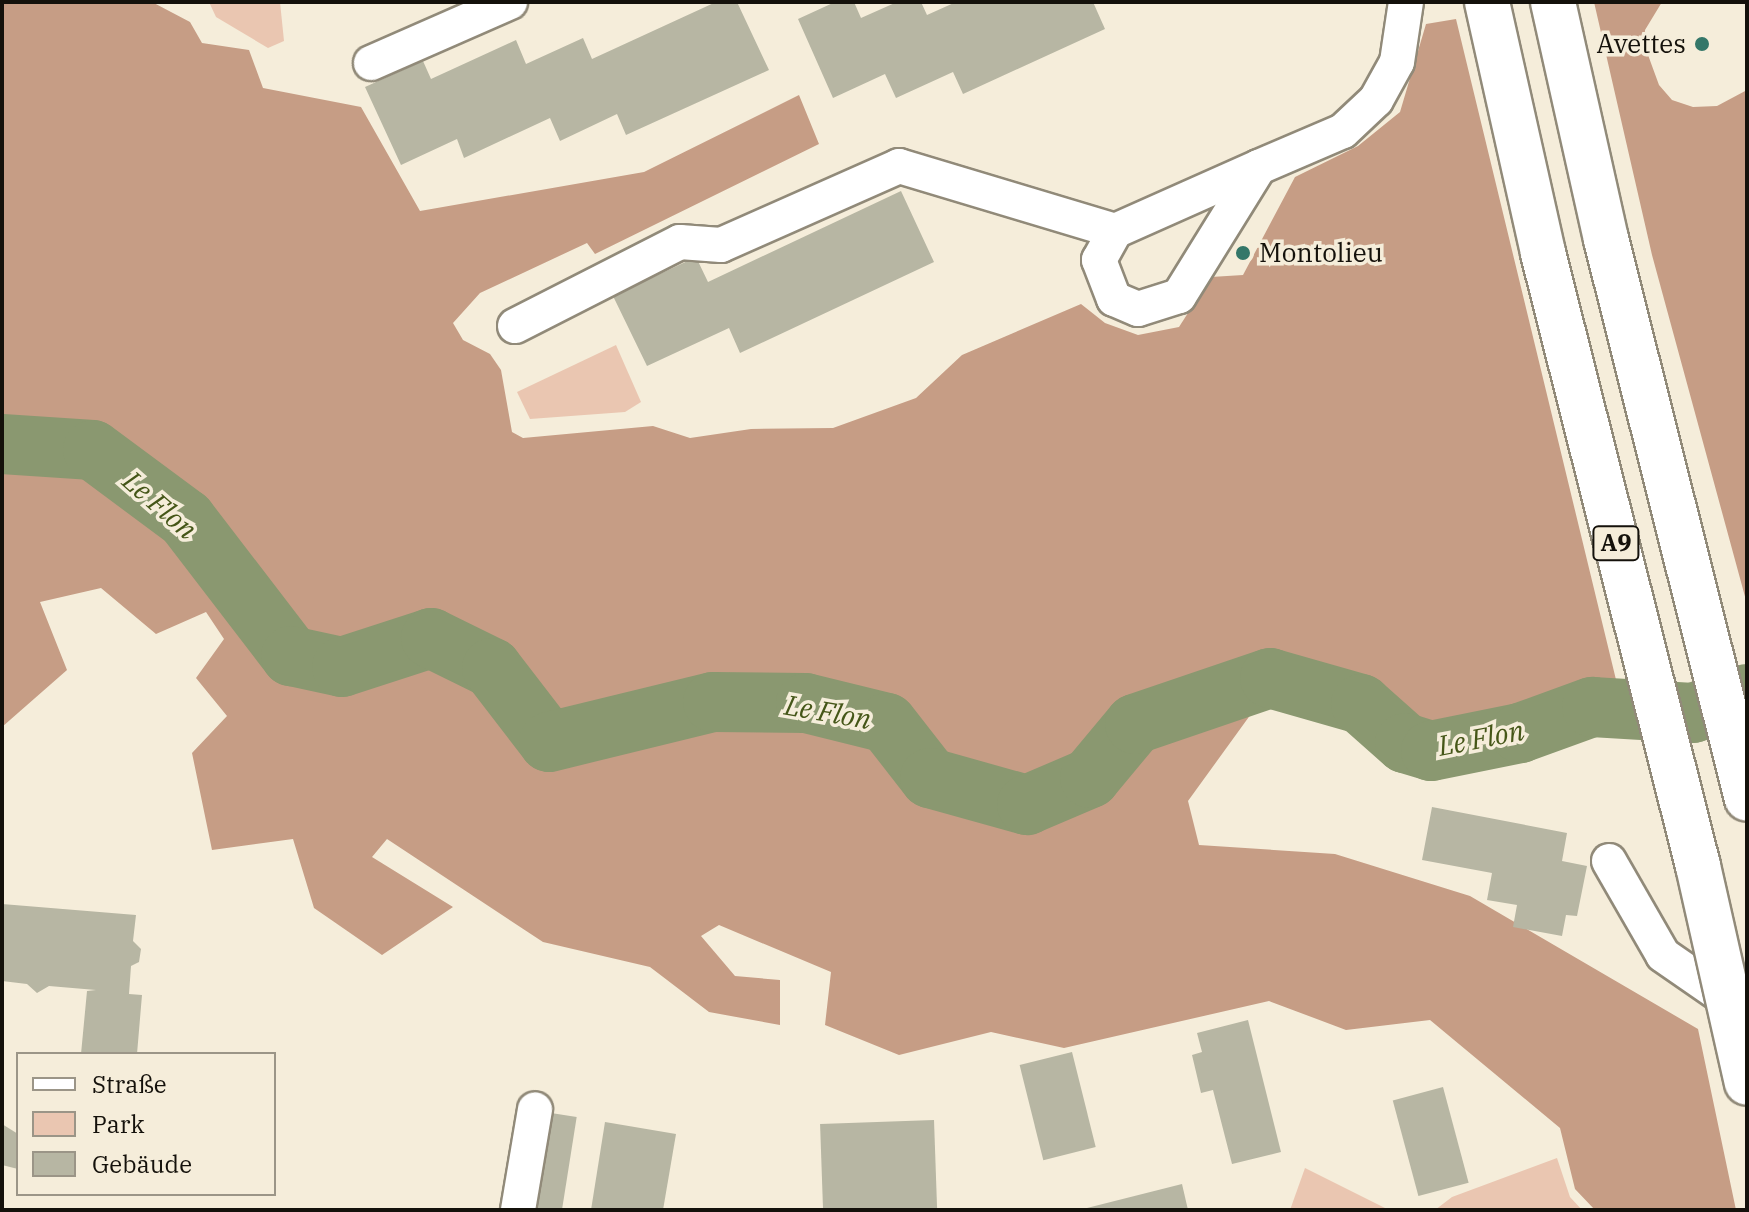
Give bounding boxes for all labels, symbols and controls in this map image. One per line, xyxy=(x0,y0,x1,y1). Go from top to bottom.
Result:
place label: Avettes xyxy=(1597,28,1686,60)
marker: Avettes xyxy=(1693,35,1711,53)
place label: Montolieu xyxy=(1259,237,1383,269)
marker: Montolieu xyxy=(1234,244,1252,262)
water label: Le Flon xyxy=(116,464,204,546)
road number: A9 xyxy=(1592,523,1640,563)
water label: Le Flon xyxy=(782,688,874,736)
water label: Le Flon xyxy=(1435,713,1527,763)
legend xyxy=(16,1052,276,1196)
text: Straße xyxy=(92,1068,167,1100)
text: Park xyxy=(92,1108,144,1140)
text: Gebäude xyxy=(92,1148,192,1180)

